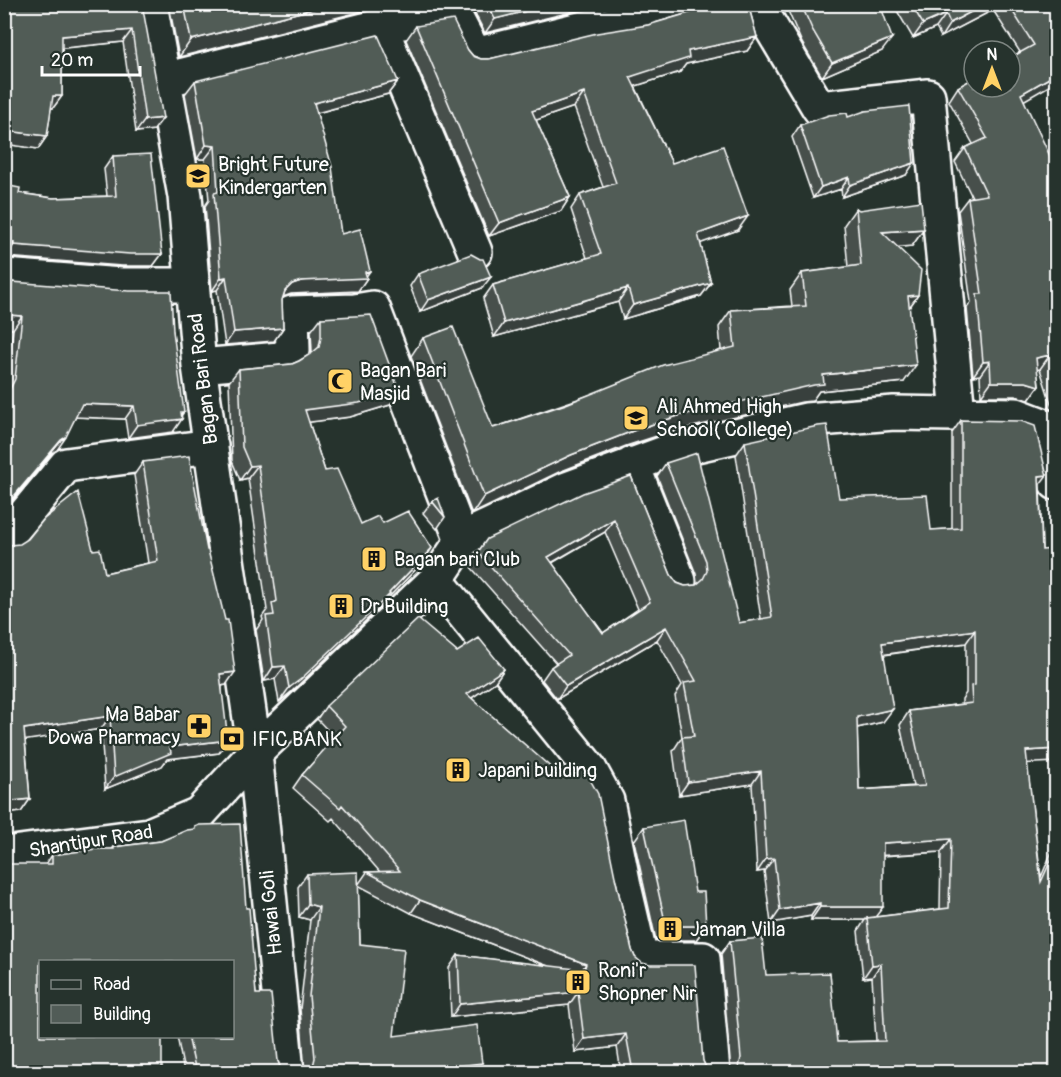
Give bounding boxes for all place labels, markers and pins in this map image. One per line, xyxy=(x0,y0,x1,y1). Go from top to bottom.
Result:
place label: Bright Future Kindergarten xyxy=(218,152,329,200)
school or university icon: Bright Future Kindergarten xyxy=(183,161,213,191)
place label: Bagan Bari Masjid xyxy=(360,358,446,406)
mosque icon: Bagan Bari Masjid xyxy=(325,366,355,396)
place label: Ali Ahmed High School( College) xyxy=(656,394,794,442)
school or university icon: Ali Ahmed High School( College) xyxy=(621,403,651,433)
building icon: Bagan bari Club xyxy=(359,544,389,574)
place label: Bagan bari Club xyxy=(394,547,520,572)
building icon: Dr Building xyxy=(326,591,356,621)
place label: Dr Building xyxy=(360,594,448,619)
place label: Ma Babar Dowa Pharmacy xyxy=(47,702,180,750)
pharmacy icon: Ma Babar Dowa Pharmacy xyxy=(184,711,214,741)
bank icon: IFIC BANK xyxy=(217,724,247,754)
place label: IFIC BANK xyxy=(252,727,342,752)
building icon: Japani building xyxy=(443,755,473,785)
place label: Japani building xyxy=(478,758,597,783)
building icon: Jaman Villa xyxy=(655,914,685,944)
place label: Jaman Villa xyxy=(690,917,785,942)
place label: Roni'r Shopner Nir xyxy=(598,958,696,1006)
building icon: Roni'r Shopner Nir xyxy=(563,967,593,997)

